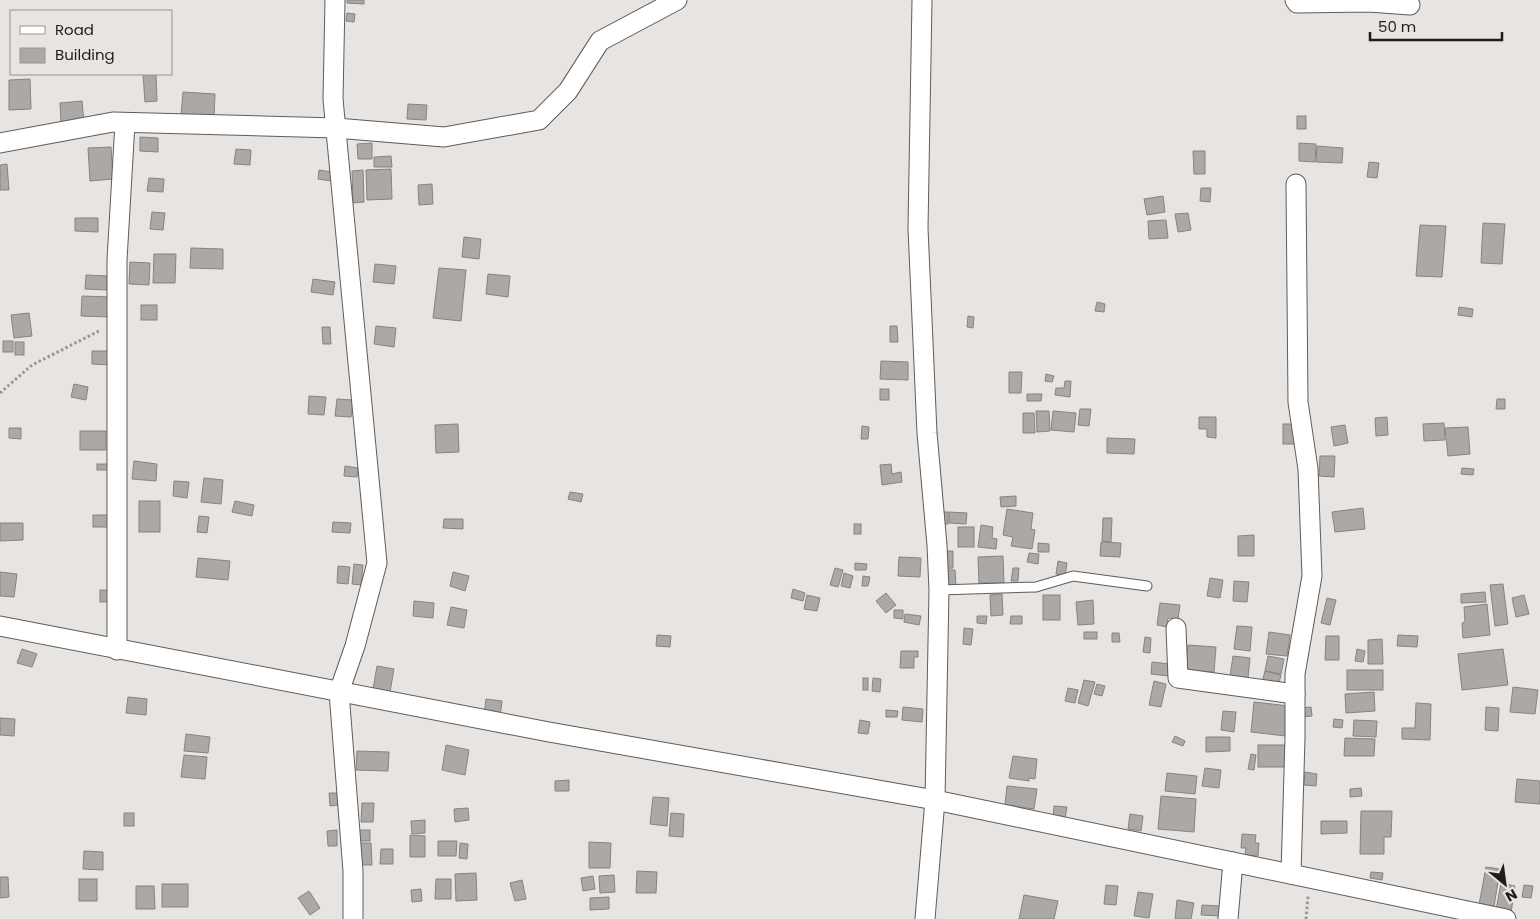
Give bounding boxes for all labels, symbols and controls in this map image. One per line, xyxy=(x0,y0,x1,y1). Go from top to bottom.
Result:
legend xyxy=(10,10,172,75)
scale bar xyxy=(1370,10,1502,42)
text: 50 m xyxy=(1378,16,1416,37)
text: Road xyxy=(55,19,94,40)
text: Building xyxy=(55,44,115,65)
north arrow xyxy=(1480,859,1530,909)
text: N xyxy=(1502,884,1521,907)

